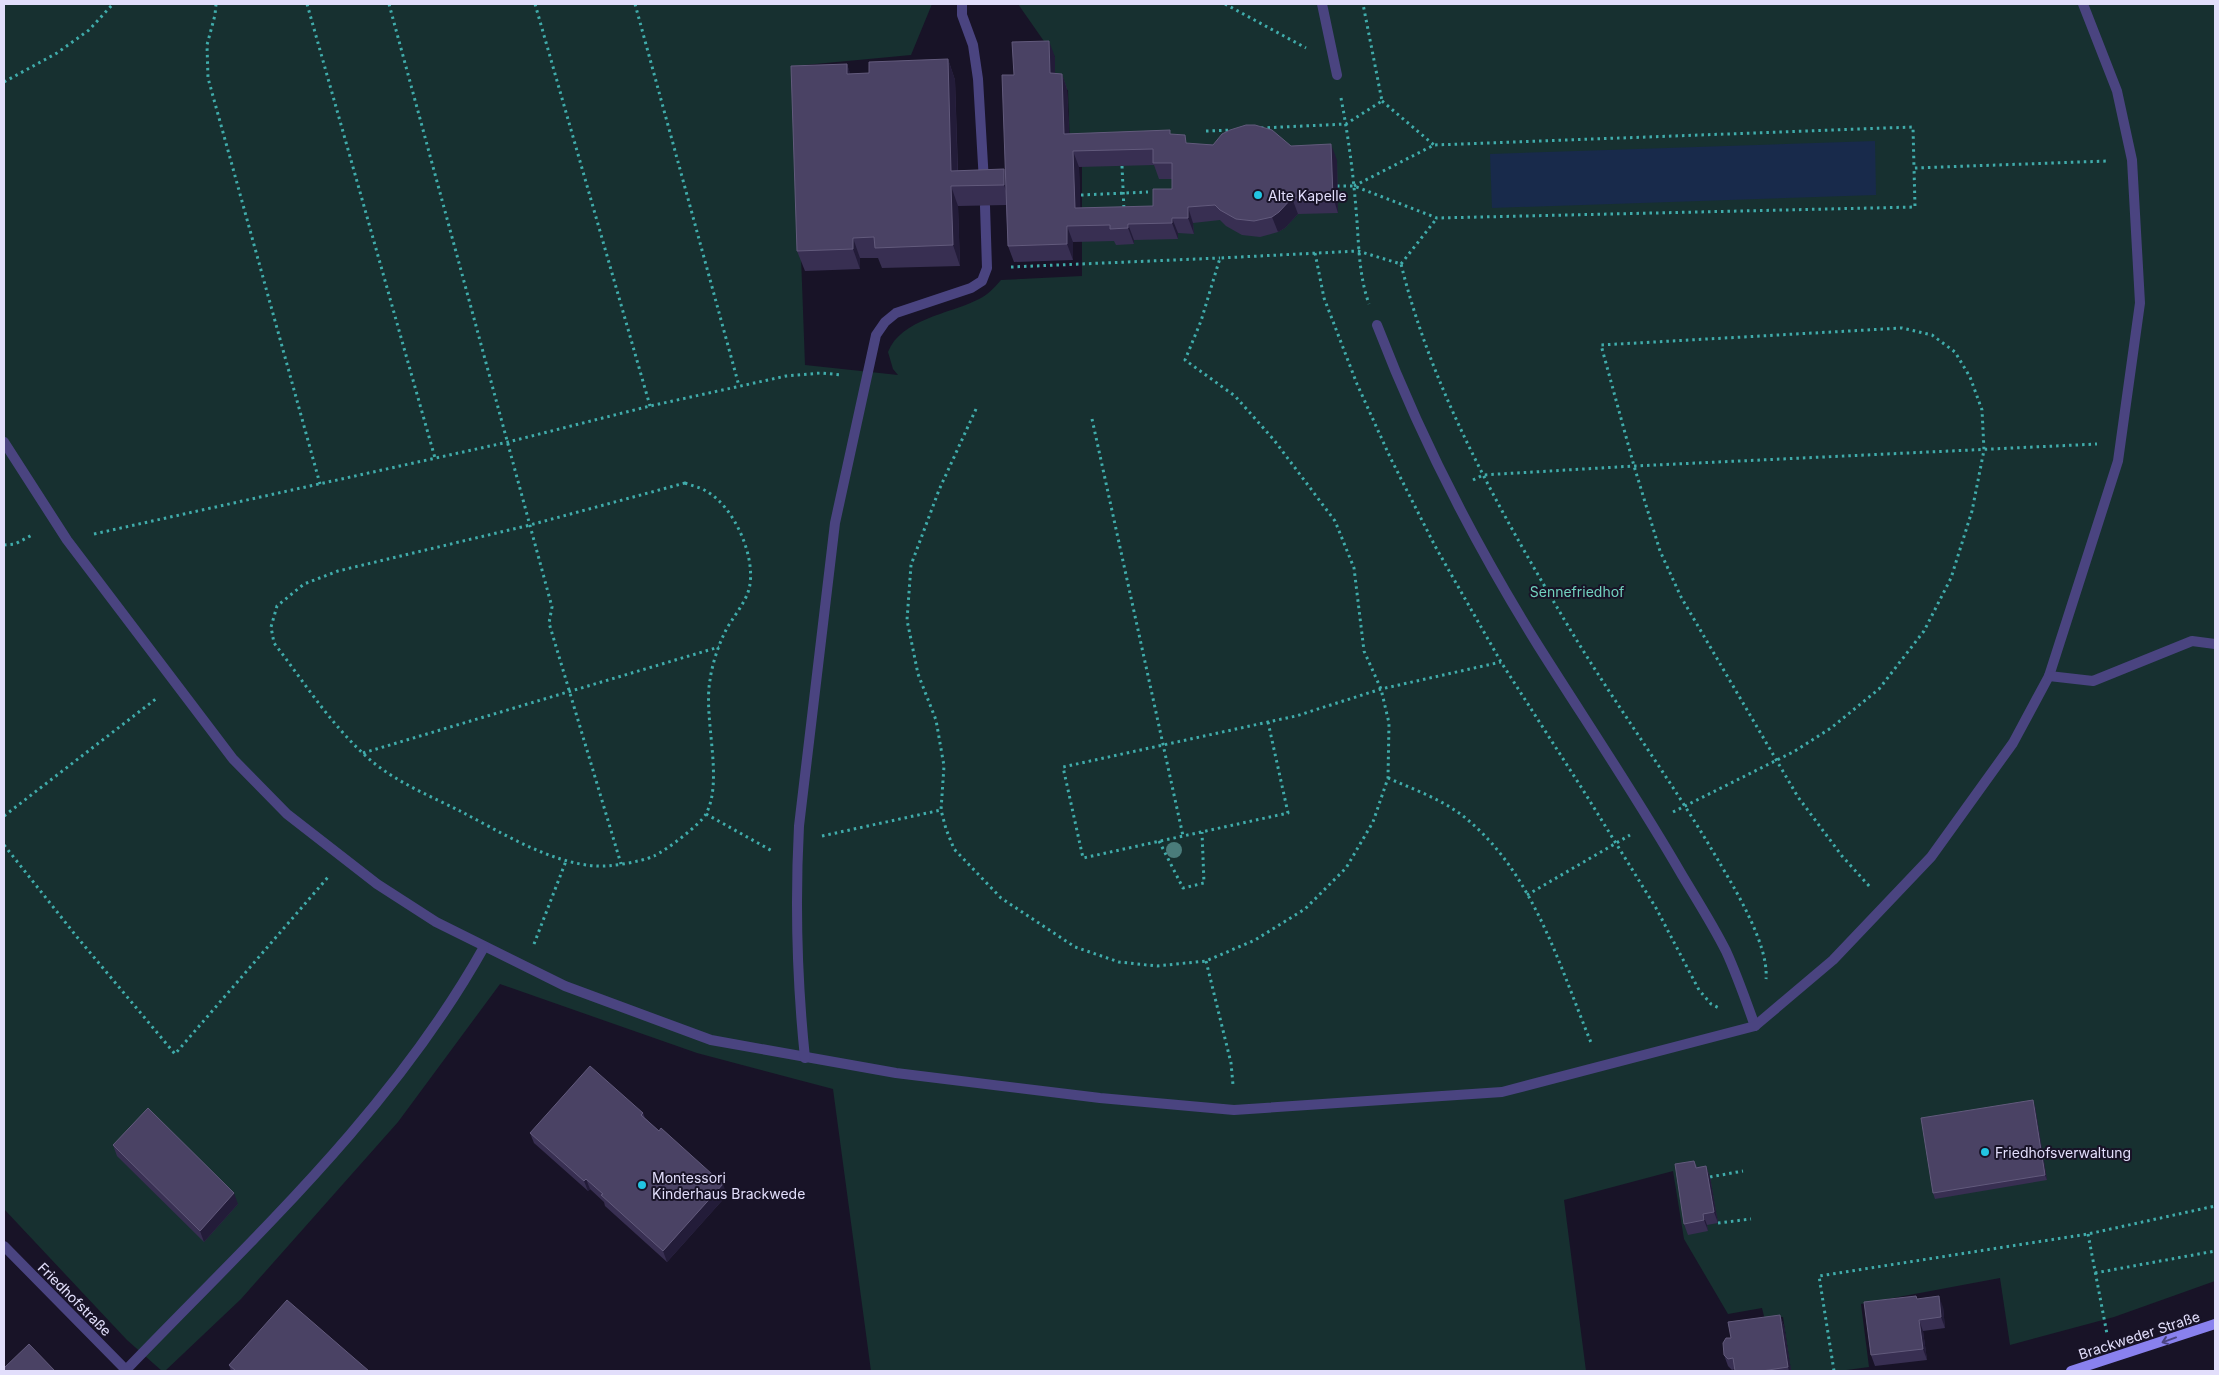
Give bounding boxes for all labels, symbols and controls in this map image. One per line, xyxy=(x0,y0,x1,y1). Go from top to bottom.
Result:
place label: Alte Kapelle xyxy=(1268,187,1347,204)
marker: Alte Kapelle xyxy=(1252,189,1264,201)
park label: Sennefriedhof xyxy=(1530,583,1624,600)
place label: Friedhofsverwaltung xyxy=(1995,1144,2131,1161)
marker: Friedhofsverwaltung xyxy=(1979,1146,1991,1158)
place label: Montessori Kinderhaus Brackwede xyxy=(652,1169,805,1202)
marker: Montessori Kinderhaus Brackwede xyxy=(636,1179,648,1191)
street label: Friedhofstraße xyxy=(35,1259,115,1339)
street label: Brackweder Straße xyxy=(2076,1307,2202,1363)
one-way arrow xyxy=(2162,1336,2178,1345)

